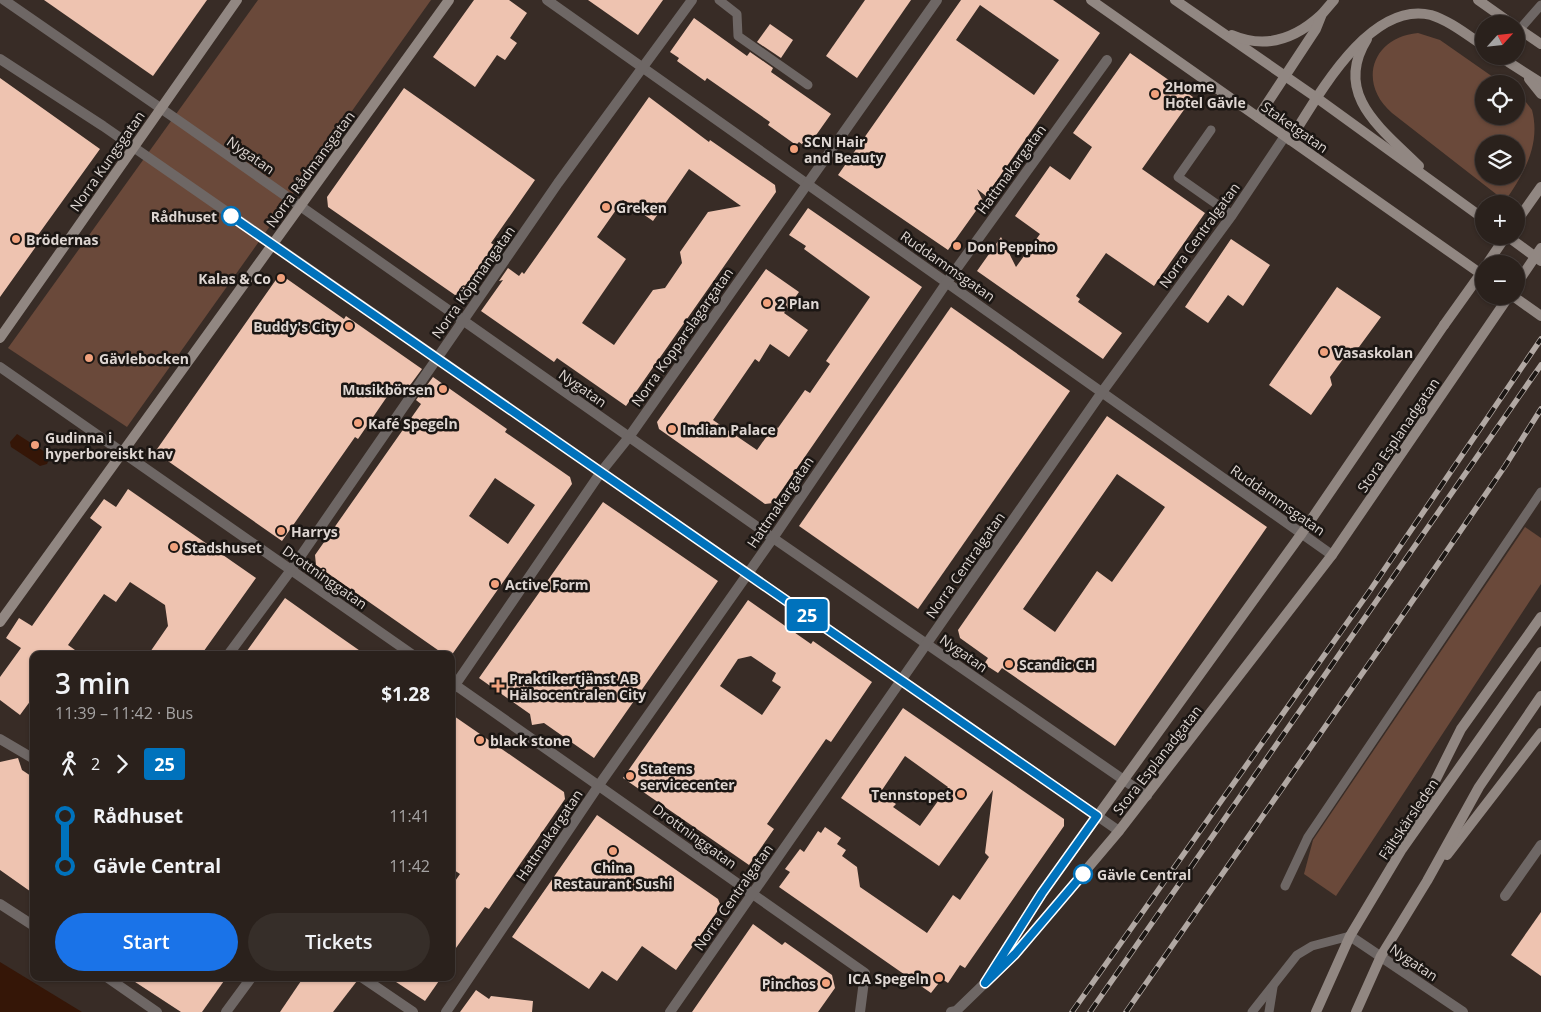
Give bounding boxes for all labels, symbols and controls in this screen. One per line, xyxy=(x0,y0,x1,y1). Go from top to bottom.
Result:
north arrow xyxy=(1475,15,1525,65)
map controls xyxy=(1475,15,1525,305)
button: locate xyxy=(1475,75,1525,125)
place label: 2Home Hotel Gävle xyxy=(1165,77,1246,112)
marker: 2Home Hotel Gävle xyxy=(1149,88,1161,100)
street label: Staketgatan xyxy=(1258,97,1332,157)
street label: Norra Kungsgatan xyxy=(65,107,149,215)
street label: Norra Rådmansgatan xyxy=(261,107,359,231)
street label: Hattmakargatan xyxy=(972,120,1050,218)
street label: Nygatan xyxy=(223,132,279,178)
place label: SCN Hair and Beauty xyxy=(804,132,884,167)
button: layers xyxy=(1475,135,1525,185)
marker: SCN Hair and Beauty xyxy=(788,143,800,155)
street label: Norra Centralgatan xyxy=(1154,179,1244,291)
button: + xyxy=(1475,195,1525,245)
place label: Greken xyxy=(616,198,667,217)
marker: Greken xyxy=(600,201,612,213)
marker: Rådhuset xyxy=(221,206,241,226)
place label: Rådhuset xyxy=(151,207,217,226)
street label: Norra Köpmangatan xyxy=(427,222,519,342)
street label: Ruddammsgatan xyxy=(897,226,999,306)
place label: Brödernas xyxy=(26,230,99,249)
marker: Brödernas xyxy=(10,233,22,245)
place label: Don Peppino xyxy=(967,237,1056,256)
marker: Don Peppino xyxy=(951,240,963,252)
button: − xyxy=(1475,255,1525,305)
street label: Norra Kopparslagargatan xyxy=(627,264,737,410)
place label: Kalas & Co xyxy=(198,269,271,288)
marker: Kalas & Co xyxy=(275,272,287,284)
place label: 2 Plan xyxy=(777,294,819,313)
marker: 2 Plan xyxy=(761,297,773,309)
place label: Buddy's City xyxy=(253,317,339,336)
marker: Buddy's City xyxy=(343,320,355,332)
place label: Vasaskolan xyxy=(1334,343,1413,362)
marker: Vasaskolan xyxy=(1318,346,1330,358)
place label: Gävlebocken xyxy=(99,349,189,368)
marker: Gävlebocken xyxy=(83,352,95,364)
street label: Nygatan xyxy=(555,365,611,411)
street label: Stora Esplanadgatan xyxy=(1353,374,1443,496)
place label: Musikbörsen xyxy=(342,380,433,399)
marker: Musikbörsen xyxy=(437,383,449,395)
place label: Kafé Spegeln xyxy=(368,414,458,433)
marker: Kafé Spegeln xyxy=(352,417,364,429)
place label: Indian Palace xyxy=(682,420,776,439)
marker: Indian Palace xyxy=(666,423,678,435)
place label: Gudinna i hyperboreiskt hav xyxy=(45,428,173,463)
marker: Gudinna i hyperboreiskt hav xyxy=(29,439,41,451)
street label: Hattmakargatan xyxy=(742,453,818,551)
street label: Ruddammsgatan xyxy=(1227,460,1329,540)
street label: Norra Centralgatan xyxy=(921,508,1009,622)
place label: Harrys xyxy=(291,522,338,541)
marker: Harrys xyxy=(275,525,287,537)
place label: Stadshuset xyxy=(184,538,262,557)
marker: Stadshuset xyxy=(168,541,180,553)
street label: Drottninggatan xyxy=(279,541,371,613)
place label: Active Form xyxy=(505,575,589,594)
marker: Active Form xyxy=(489,578,501,590)
line badge: 25 xyxy=(784,599,830,631)
text: 25 xyxy=(797,603,817,627)
street label: Nygatan xyxy=(936,630,992,676)
place label: Scandic CH xyxy=(1019,655,1095,674)
marker: Scandic CH xyxy=(1003,658,1015,670)
text: 3 min xyxy=(55,664,131,702)
place label: Praktikertjänst AB Hälsocentralen City xyxy=(509,669,646,704)
marker: Praktikertjänst AB Hälsocentralen City xyxy=(491,679,505,693)
text: $1.28 xyxy=(381,681,430,707)
street label: Stora Esplanadgatan xyxy=(1108,701,1206,819)
text: 11:39 – 11:42 · Bus xyxy=(55,702,193,724)
place label: black stone xyxy=(490,731,570,750)
marker: black stone xyxy=(474,734,486,746)
icon: walk xyxy=(55,750,83,778)
icon: forward xyxy=(108,750,136,778)
text: 25 xyxy=(154,752,175,776)
text: 2 xyxy=(91,753,100,775)
place label: Statens servicecenter xyxy=(640,759,735,794)
marker: Statens servicecenter xyxy=(624,770,636,782)
street label: Fältskärsleden xyxy=(1374,775,1442,863)
place label: Tennstopet xyxy=(871,785,951,804)
street label: Hattmakargatan xyxy=(511,786,587,884)
marker: Tennstopet xyxy=(955,788,967,800)
street label: Drottninggatan xyxy=(649,799,741,873)
text: Rådhuset xyxy=(93,803,183,829)
text: 11:41 xyxy=(389,805,430,827)
street label: Norra Centralgatan xyxy=(689,840,777,954)
marker: China Restaurant Sushi xyxy=(607,845,619,857)
text: Gävle Central xyxy=(93,853,221,879)
text: 11:42 xyxy=(389,855,430,877)
place label: China Restaurant Sushi xyxy=(553,858,673,893)
marker: Gävle Central xyxy=(1073,864,1093,884)
place label: Gävle Central xyxy=(1097,865,1191,884)
button: Start xyxy=(55,913,238,971)
button: Tickets xyxy=(248,913,430,971)
street label: Nygatan xyxy=(1386,939,1442,985)
place label: ICA Spegeln xyxy=(848,969,929,988)
marker: ICA Spegeln xyxy=(933,972,945,984)
place label: Pinchos xyxy=(762,974,816,993)
marker: Pinchos xyxy=(820,977,832,989)

